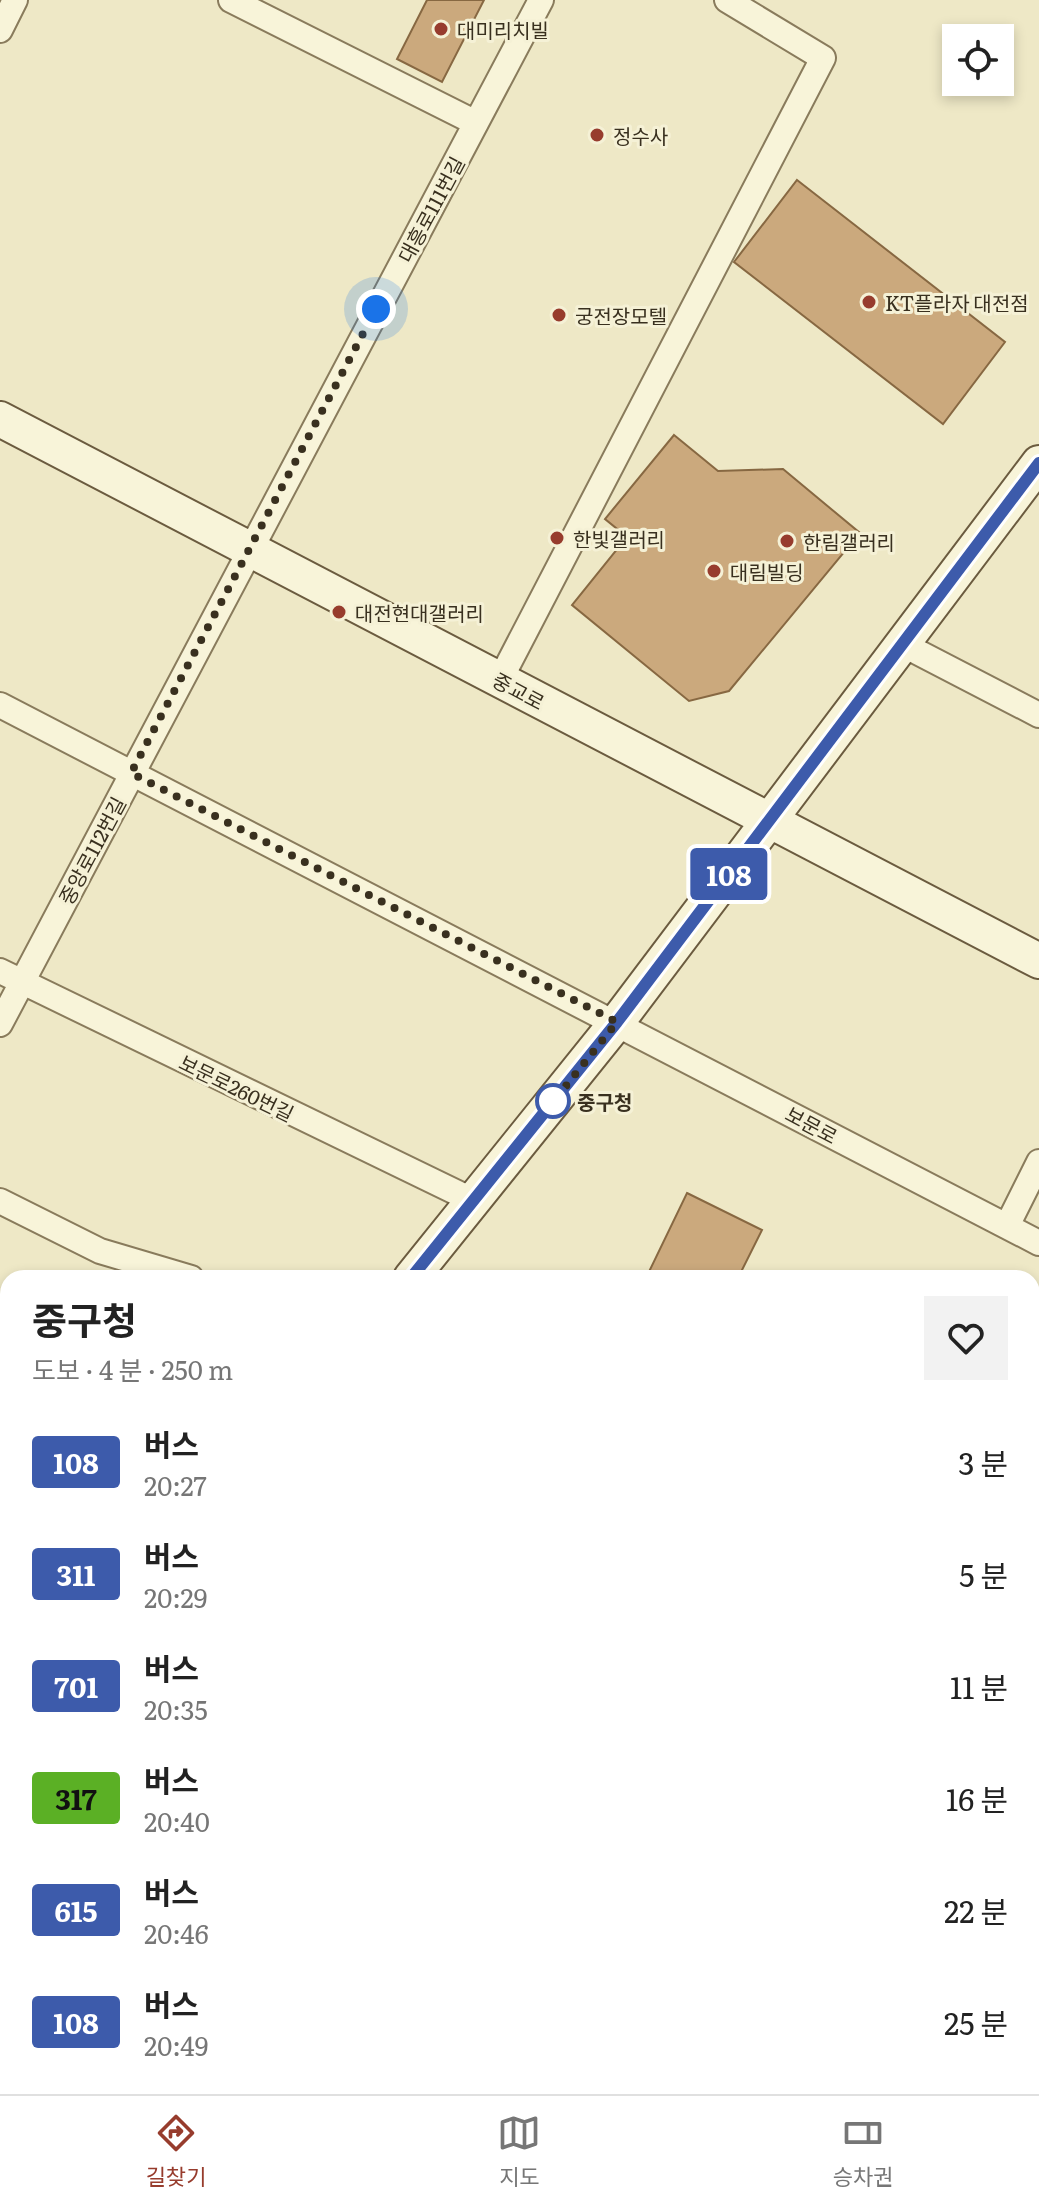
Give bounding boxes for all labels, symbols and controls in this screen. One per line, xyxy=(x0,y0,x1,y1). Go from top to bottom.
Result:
place label: 대미리치빌 xyxy=(457,14,549,44)
marker: 대미리치빌 xyxy=(432,20,450,38)
map controls xyxy=(942,24,1014,96)
button: locate xyxy=(942,24,1014,96)
place label: 정수사 xyxy=(613,120,668,150)
marker: 정수사 xyxy=(588,126,606,144)
street label: 대흥로111번길 xyxy=(389,151,471,267)
place label: KT플라자 대전점 xyxy=(885,287,1029,317)
your location xyxy=(356,289,396,329)
marker: KT플라자 대전점 xyxy=(860,293,878,311)
place label: 궁전장모텔 xyxy=(575,300,667,330)
marker: 궁전장모텔 xyxy=(550,306,568,324)
place label: 한빛갤러리 xyxy=(573,523,665,553)
place label: 한림갤러리 xyxy=(803,526,895,556)
marker: 한빛갤러리 xyxy=(548,529,566,547)
marker: 한림갤러리 xyxy=(778,532,796,550)
place label: 대림빌딩 xyxy=(730,556,804,586)
marker: 대림빌딩 xyxy=(705,562,723,580)
place label: 대전현대갤러리 xyxy=(355,597,484,627)
marker: 대전현대갤러리 xyxy=(330,603,348,621)
street label: 중교로 xyxy=(488,664,550,716)
street label: 중앙로112번길 xyxy=(50,791,132,909)
line badge: 108 xyxy=(683,848,775,900)
text: 108 xyxy=(706,853,752,895)
street label: 보문로260번길 xyxy=(174,1046,300,1128)
marker: 중구청 xyxy=(536,1084,570,1118)
place label: 중구청 xyxy=(577,1086,632,1116)
street label: 보문로 xyxy=(781,1098,843,1150)
text: 중구청 xyxy=(32,1290,137,1347)
button: heart xyxy=(924,1296,1008,1380)
text: 도보 · 4 분 · 250 m xyxy=(32,1349,233,1388)
text: 버스 xyxy=(144,1421,199,1465)
text: 3 분 xyxy=(958,1440,1008,1484)
text: 108 xyxy=(53,1441,99,1483)
text: 20:27 xyxy=(144,1465,207,1504)
text: 버스 xyxy=(144,1533,199,1577)
text: 5 분 xyxy=(959,1552,1008,1596)
text: 311 xyxy=(57,1553,95,1595)
text: 20:29 xyxy=(144,1577,207,1616)
text: 버스 xyxy=(144,1645,199,1689)
text: 11 분 xyxy=(950,1664,1008,1708)
text: 701 xyxy=(54,1665,98,1707)
text: 20:35 xyxy=(144,1689,208,1728)
text: 버스 xyxy=(144,1757,199,1801)
text: 16 분 xyxy=(946,1776,1008,1820)
text: 317 xyxy=(55,1777,97,1819)
text: 20:40 xyxy=(144,1801,210,1840)
text: 버스 xyxy=(144,1869,199,1913)
text: 22 분 xyxy=(944,1888,1008,1932)
text: 615 xyxy=(54,1889,98,1931)
text: 20:46 xyxy=(144,1913,209,1952)
text: 버스 xyxy=(144,1981,199,2025)
text: 25 분 xyxy=(944,2000,1008,2044)
text: 108 xyxy=(53,2001,99,2043)
text: 20:49 xyxy=(144,2025,208,2064)
tab: 길찾기 xyxy=(146,2111,206,2192)
tab: 지도 xyxy=(497,2111,541,2192)
tab: 승차권 xyxy=(833,2111,893,2192)

